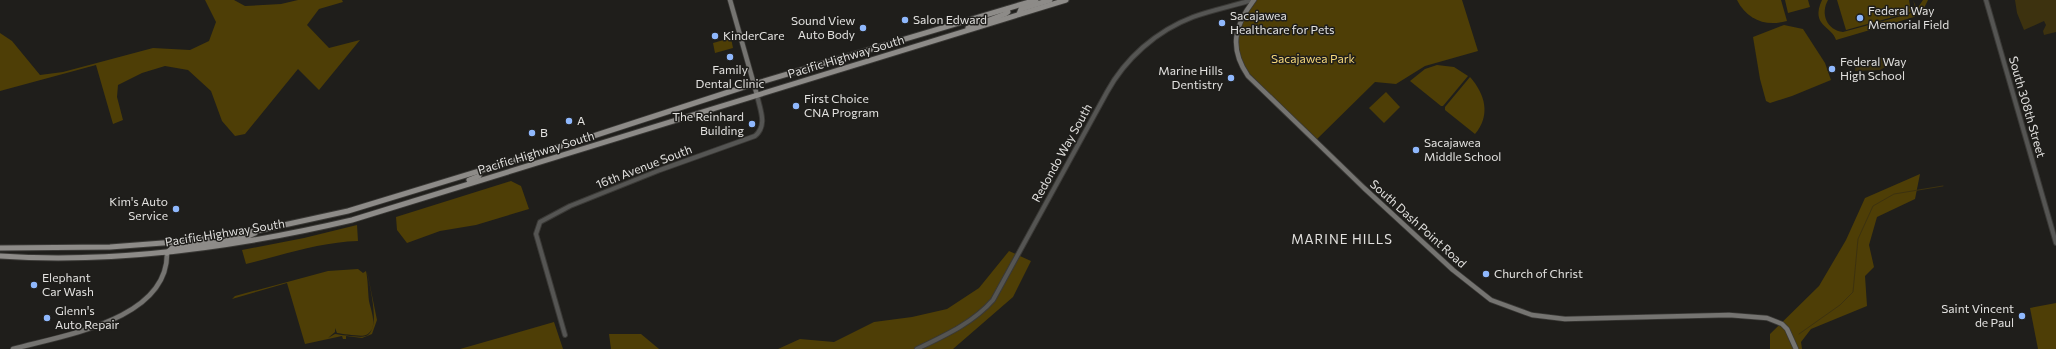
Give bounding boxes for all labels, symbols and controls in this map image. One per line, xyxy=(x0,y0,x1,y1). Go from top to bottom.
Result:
place label: Federal Way Memorial Field xyxy=(1868,3,1949,31)
place label: Sacajawea Healthcare for Pets xyxy=(1230,8,1335,36)
place label: Salon Edward xyxy=(913,12,987,26)
place label: Sound View Auto Body xyxy=(791,13,855,41)
marker: Federal Way Memorial Field xyxy=(1855,13,1865,23)
marker: Salon Edward xyxy=(900,15,910,25)
marker: Sacajawea Healthcare for Pets xyxy=(1217,18,1227,28)
marker: Sound View Auto Body xyxy=(858,23,868,33)
place label: KinderCare xyxy=(723,28,784,42)
marker: KinderCare xyxy=(710,31,720,41)
street label: Pacific Highway South xyxy=(786,32,906,80)
park label: Sacajawea Park xyxy=(1271,51,1356,65)
marker: Family Dental Clinic xyxy=(725,52,735,62)
place label: Federal Way High School xyxy=(1840,54,1906,82)
street label: South 308th Street xyxy=(2007,54,2049,159)
place label: Family Dental Clinic xyxy=(696,62,764,90)
place label: Marine Hills Dentistry xyxy=(1158,63,1223,91)
marker: Federal Way High School xyxy=(1827,64,1837,74)
marker: Marine Hills Dentistry xyxy=(1226,73,1236,83)
place label: First Choice CNA Program xyxy=(804,91,879,119)
marker: First Choice CNA Program xyxy=(791,101,801,111)
street label: Redondo Way South xyxy=(1028,101,1094,204)
place label: The Reinhard Building xyxy=(672,109,744,137)
place label: A xyxy=(577,113,585,127)
marker: A xyxy=(564,116,574,126)
marker: The Reinhard Building xyxy=(747,119,757,129)
place label: B xyxy=(540,125,548,139)
street label: Pacific Highway South xyxy=(476,128,596,176)
marker: B xyxy=(527,128,537,138)
place label: Sacajawea Middle School xyxy=(1424,135,1501,163)
street label: 16th Avenue South xyxy=(594,141,694,191)
marker: Sacajawea Middle School xyxy=(1411,145,1421,155)
street label: South Dash Point Road xyxy=(1368,176,1470,270)
place label: Kim's Auto Service xyxy=(109,194,168,222)
marker: Kim's Auto Service xyxy=(171,204,181,214)
street label: Pacific Highway South xyxy=(164,216,286,248)
district label: MARINE HILLS xyxy=(1291,231,1393,247)
place label: Church of Christ xyxy=(1494,266,1583,280)
marker: Church of Christ xyxy=(1481,269,1491,279)
place label: Elephant Car Wash xyxy=(42,270,94,298)
marker: Elephant Car Wash xyxy=(29,280,39,290)
place label: Saint Vincent de Paul xyxy=(1941,301,2014,329)
place label: Glenn's Auto Repair xyxy=(55,303,120,331)
marker: Saint Vincent de Paul xyxy=(2017,311,2027,321)
marker: Glenn's Auto Repair xyxy=(42,313,52,323)

